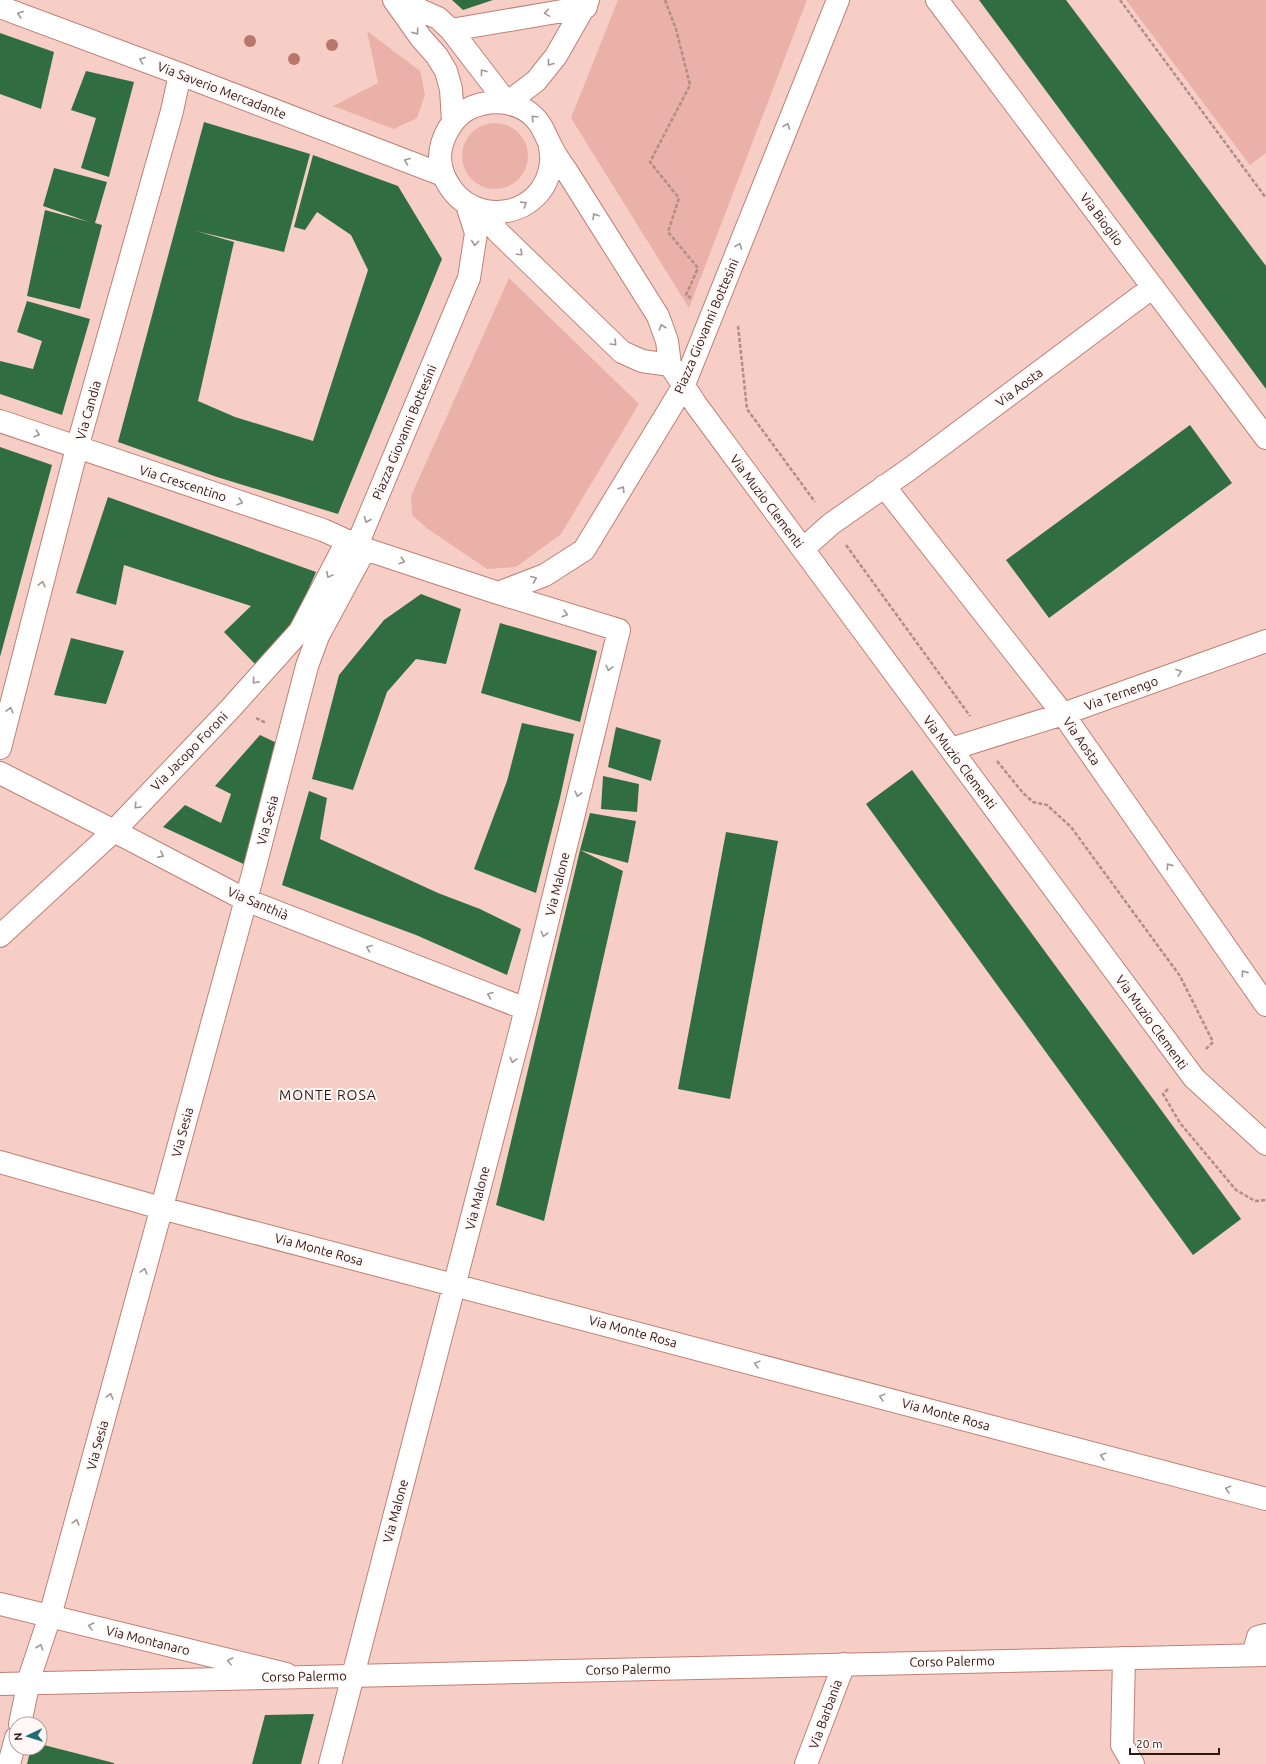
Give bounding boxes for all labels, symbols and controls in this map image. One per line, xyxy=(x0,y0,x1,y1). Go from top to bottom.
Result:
one-way arrow xyxy=(544,8,550,17)
one-way arrow xyxy=(16,11,23,19)
one-way arrow xyxy=(411,27,418,34)
one-way arrow xyxy=(138,56,145,64)
street label: Via Saverio Mercadante xyxy=(155,59,289,121)
one-way arrow xyxy=(548,59,555,66)
one-way arrow xyxy=(480,69,488,76)
one-way arrow xyxy=(531,115,539,123)
one-way arrow xyxy=(783,122,791,129)
one-way arrow xyxy=(403,158,410,166)
street label: Via Bioglio xyxy=(1078,190,1126,248)
one-way arrow xyxy=(520,202,527,209)
one-way arrow xyxy=(592,213,600,220)
one-way arrow xyxy=(471,240,480,246)
one-way arrow xyxy=(734,243,742,251)
one-way arrow xyxy=(516,248,523,255)
street label: Piazza Giovanni Bottesini xyxy=(671,256,741,396)
one-way arrow xyxy=(658,324,667,331)
one-way arrow xyxy=(609,338,617,346)
street label: Piazza Giovanni Bottesini xyxy=(369,362,439,502)
street label: Via Aosta xyxy=(993,365,1045,409)
street label: Via Candia xyxy=(73,379,103,441)
one-way arrow xyxy=(33,429,40,438)
street label: Via Muzio Clementi xyxy=(728,452,806,550)
street label: Via Crescentino xyxy=(138,462,228,504)
one-way arrow xyxy=(618,486,625,493)
one-way arrow xyxy=(236,497,243,506)
one-way arrow xyxy=(364,516,372,523)
one-way arrow xyxy=(398,556,405,565)
one-way arrow xyxy=(326,571,333,579)
one-way arrow xyxy=(531,575,538,583)
one-way arrow xyxy=(37,581,46,588)
one-way arrow xyxy=(562,609,569,618)
one-way arrow xyxy=(605,665,613,671)
one-way arrow xyxy=(1176,669,1183,677)
street label: Via Ternengo xyxy=(1082,673,1160,713)
one-way arrow xyxy=(252,676,259,684)
one-way arrow xyxy=(5,707,13,713)
street label: Via Jacopo Foroni xyxy=(148,709,230,793)
street label: Via Muzio Clementi xyxy=(921,713,999,811)
street label: Via Aosta xyxy=(1061,714,1103,768)
one-way arrow xyxy=(575,791,583,798)
street label: Via Sesia xyxy=(254,794,280,846)
one-way arrow xyxy=(134,801,142,809)
one-way arrow xyxy=(157,851,164,858)
street label: Via Malone xyxy=(542,851,572,917)
one-way arrow xyxy=(1167,864,1174,871)
street label: Via Santhià xyxy=(225,884,291,922)
one-way arrow xyxy=(541,931,549,938)
one-way arrow xyxy=(365,944,372,952)
one-way arrow xyxy=(1241,970,1249,977)
street label: Via Muzio Clementi xyxy=(1113,972,1191,1072)
one-way arrow xyxy=(486,992,494,1000)
one-way arrow xyxy=(509,1057,518,1064)
district label: MONTE ROSA xyxy=(279,1087,377,1103)
street label: Via Sesia xyxy=(169,1106,195,1158)
street label: Via Malone xyxy=(462,1165,492,1231)
street label: Via Monte Rosa xyxy=(273,1230,365,1268)
one-way arrow xyxy=(139,1268,148,1275)
street label: Via Monte Rosa xyxy=(587,1312,679,1350)
one-way arrow xyxy=(753,1360,760,1369)
one-way arrow xyxy=(105,1393,114,1400)
one-way arrow xyxy=(879,1394,885,1402)
street label: Via Monte Rosa xyxy=(900,1395,992,1433)
street label: Via Sesia xyxy=(84,1419,110,1471)
one-way arrow xyxy=(1099,1452,1106,1461)
street label: Via Malone xyxy=(380,1478,410,1544)
one-way arrow xyxy=(1225,1485,1232,1494)
one-way arrow xyxy=(71,1518,80,1525)
one-way arrow xyxy=(87,1622,94,1630)
street label: Via Montanaro xyxy=(104,1623,192,1657)
one-way arrow xyxy=(35,1643,44,1650)
street label: Corso Palermo xyxy=(909,1653,995,1669)
one-way arrow xyxy=(227,1657,234,1665)
street label: Corso Palermo xyxy=(585,1661,671,1677)
street label: Corso Palermo xyxy=(261,1668,347,1684)
street label: Via Barbania xyxy=(806,1677,844,1751)
north arrow xyxy=(8,1716,48,1756)
scale bar xyxy=(1130,1730,1219,1756)
text: N xyxy=(12,1732,24,1741)
text: 20 m xyxy=(1136,1737,1163,1750)

